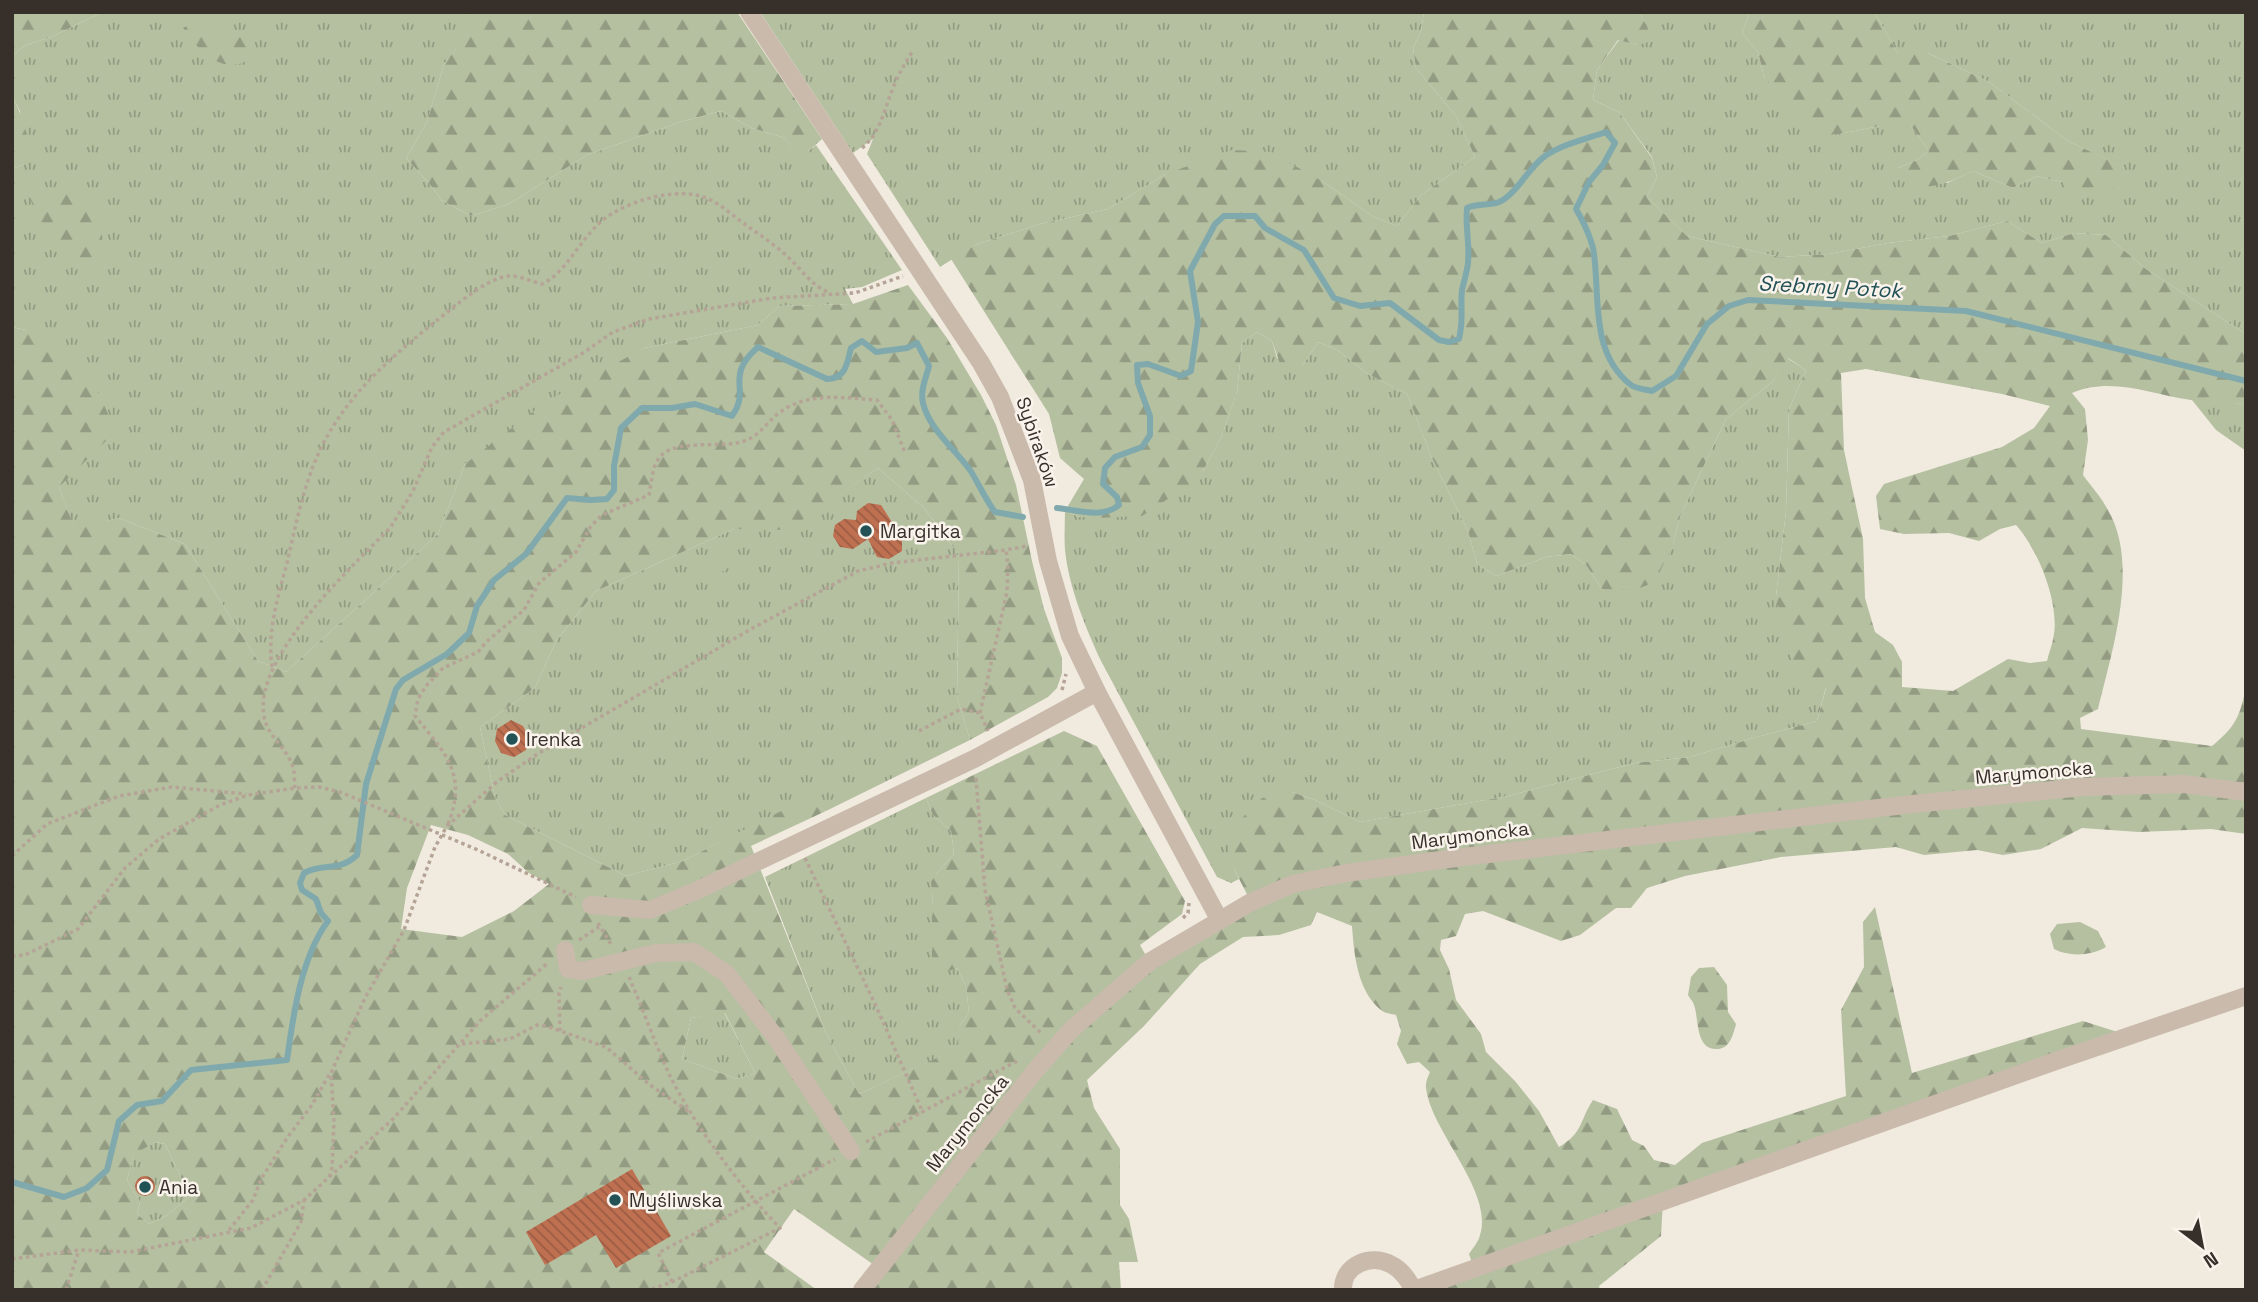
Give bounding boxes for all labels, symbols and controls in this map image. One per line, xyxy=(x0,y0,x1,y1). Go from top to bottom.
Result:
water label: Srebrny Potok xyxy=(1758,269,1905,304)
street label: Sybiraków xyxy=(1010,393,1065,491)
place label: Margitka xyxy=(880,519,961,544)
marker: Margitka xyxy=(858,523,874,539)
place label: Irenka xyxy=(526,727,581,752)
marker: Irenka xyxy=(504,731,520,747)
street label: Marymoncka xyxy=(1974,755,2094,790)
street label: Marymoncka xyxy=(1410,816,1530,855)
street label: Marymoncka xyxy=(920,1069,1014,1177)
place label: Ania xyxy=(159,1175,198,1200)
marker: Ania xyxy=(137,1179,153,1195)
place label: Myśliwska xyxy=(629,1188,723,1213)
marker: Myśliwska xyxy=(607,1192,623,1208)
north arrow xyxy=(2167,1211,2237,1281)
text: N xyxy=(2199,1246,2223,1274)

